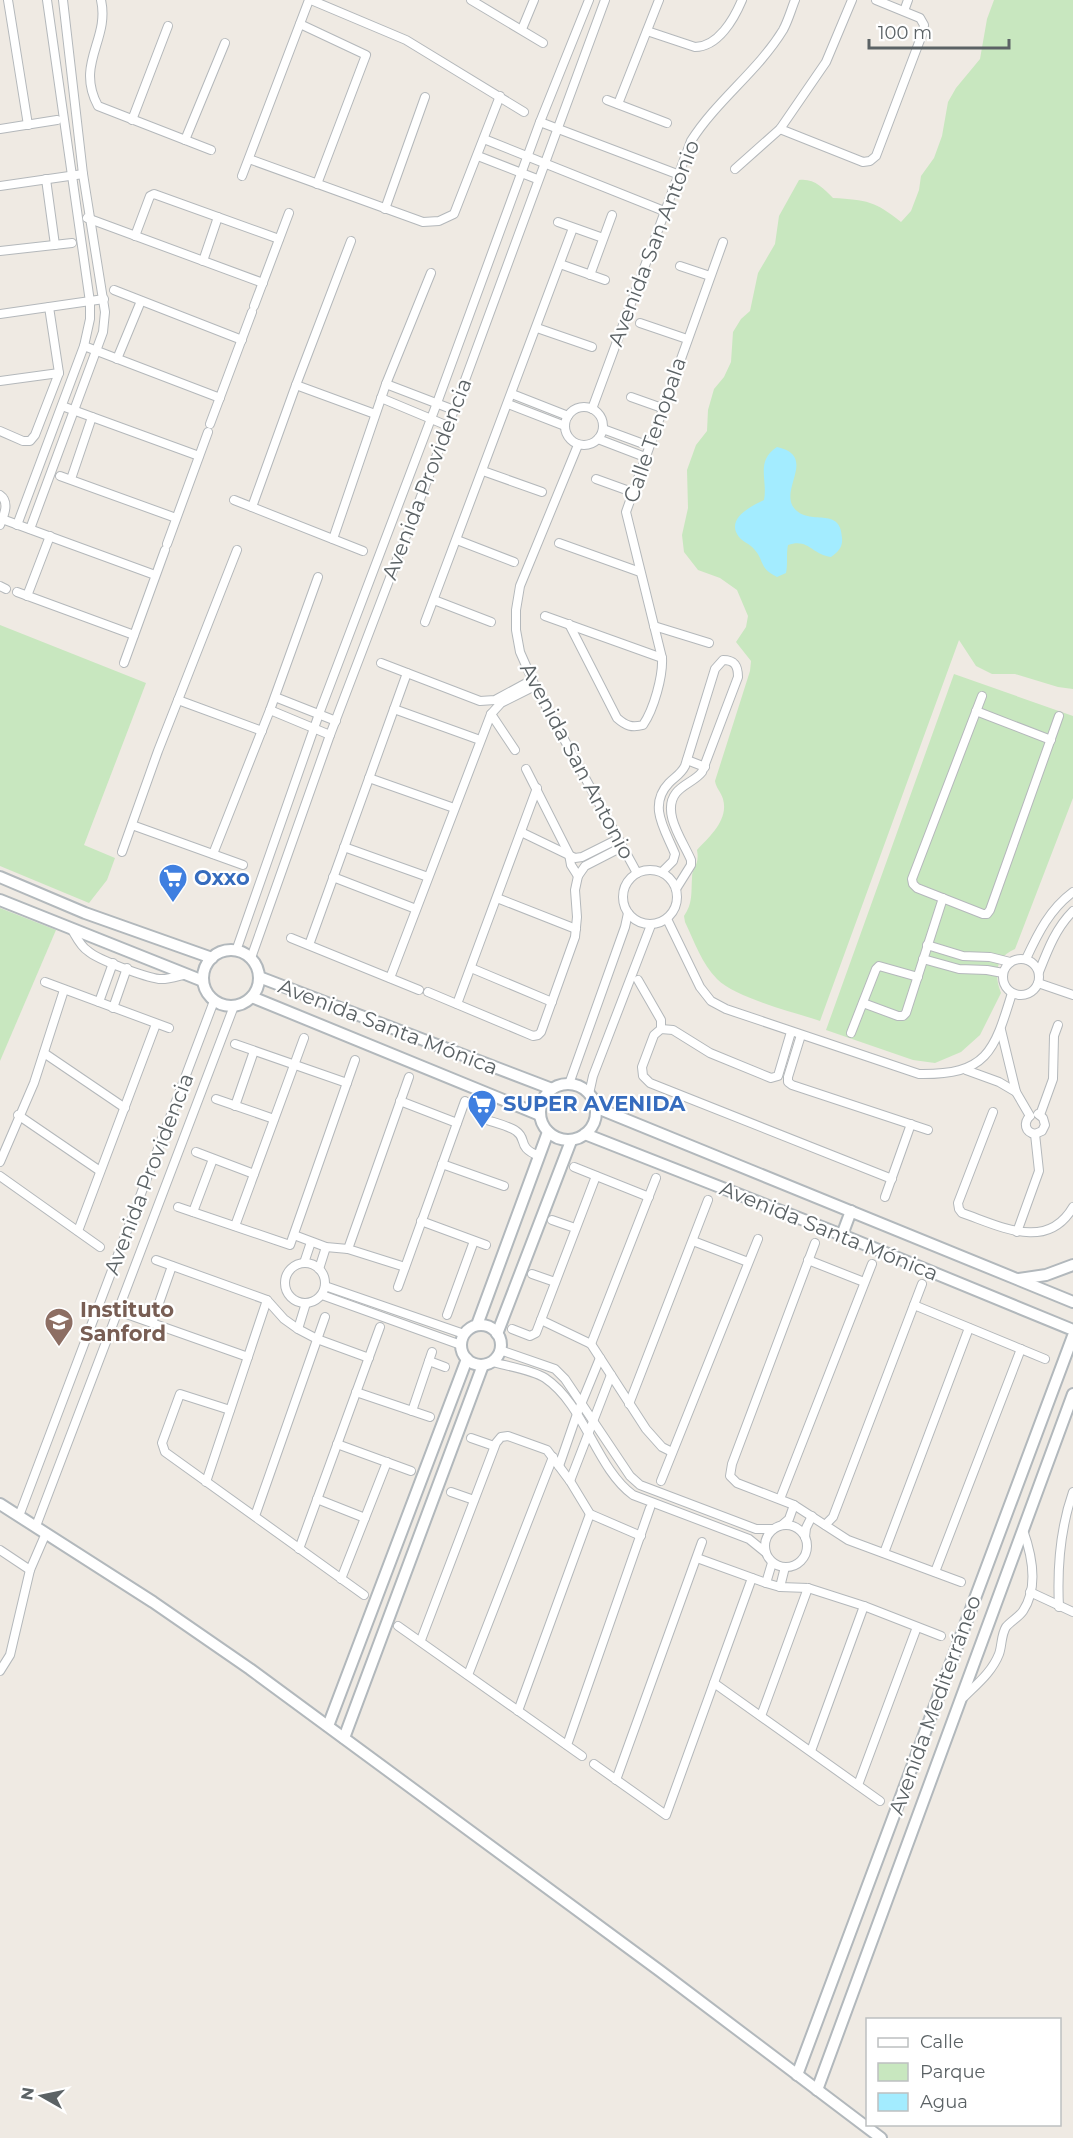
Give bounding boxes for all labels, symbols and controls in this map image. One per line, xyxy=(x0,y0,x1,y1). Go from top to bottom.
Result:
scale bar xyxy=(869,12,1008,50)
text: 100 m xyxy=(878,22,932,44)
street label: Avenida San Antonio xyxy=(603,136,704,349)
street label: Calle Tenopala xyxy=(618,354,691,506)
street label: Avenida Providencia xyxy=(377,375,476,583)
street label: Avenida San Antonio xyxy=(515,658,640,863)
supermarket icon: Oxxo xyxy=(157,862,189,904)
place label: Oxxo xyxy=(194,865,250,890)
street label: Avenida Santa Mónica xyxy=(275,973,501,1080)
street label: Avenida Providencia xyxy=(99,1070,198,1278)
supermarket icon: SUPER AVENIDA xyxy=(466,1088,498,1130)
place label: SUPER AVENIDA xyxy=(503,1091,686,1116)
street label: Avenida Santa Mónica xyxy=(716,1175,942,1286)
place label: Instituto Sanford xyxy=(80,1297,174,1346)
school or university icon: Instituto Sanford xyxy=(43,1306,75,1348)
street label: Avenida Mediterráneo xyxy=(883,1592,986,1818)
legend xyxy=(866,2018,1061,2126)
text: Calle xyxy=(920,2031,964,2053)
text: Parque xyxy=(920,2061,986,2083)
north arrow xyxy=(12,2066,72,2126)
text: N xyxy=(17,2086,38,2102)
text: Agua xyxy=(920,2091,968,2113)

